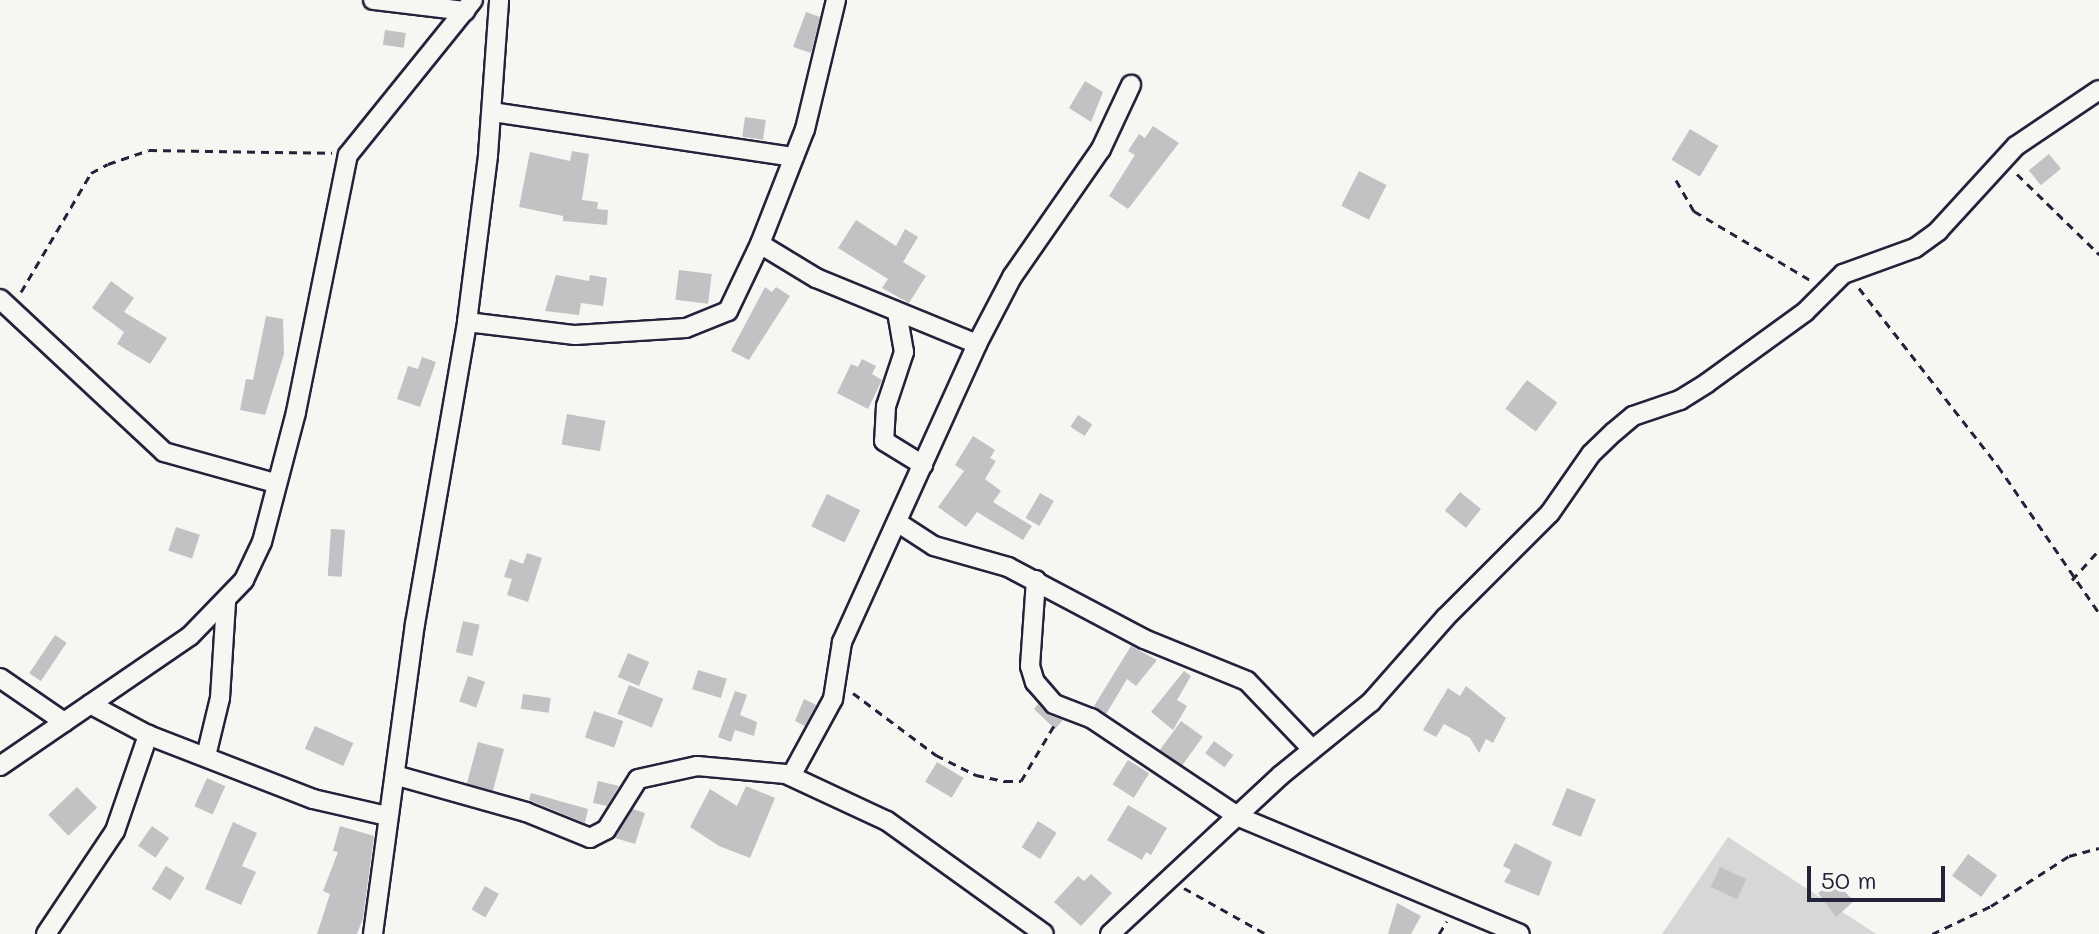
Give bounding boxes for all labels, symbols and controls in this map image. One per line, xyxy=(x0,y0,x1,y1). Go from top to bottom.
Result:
scale bar xyxy=(1811,850,1949,900)
text: 50 m xyxy=(1821,864,1877,895)

